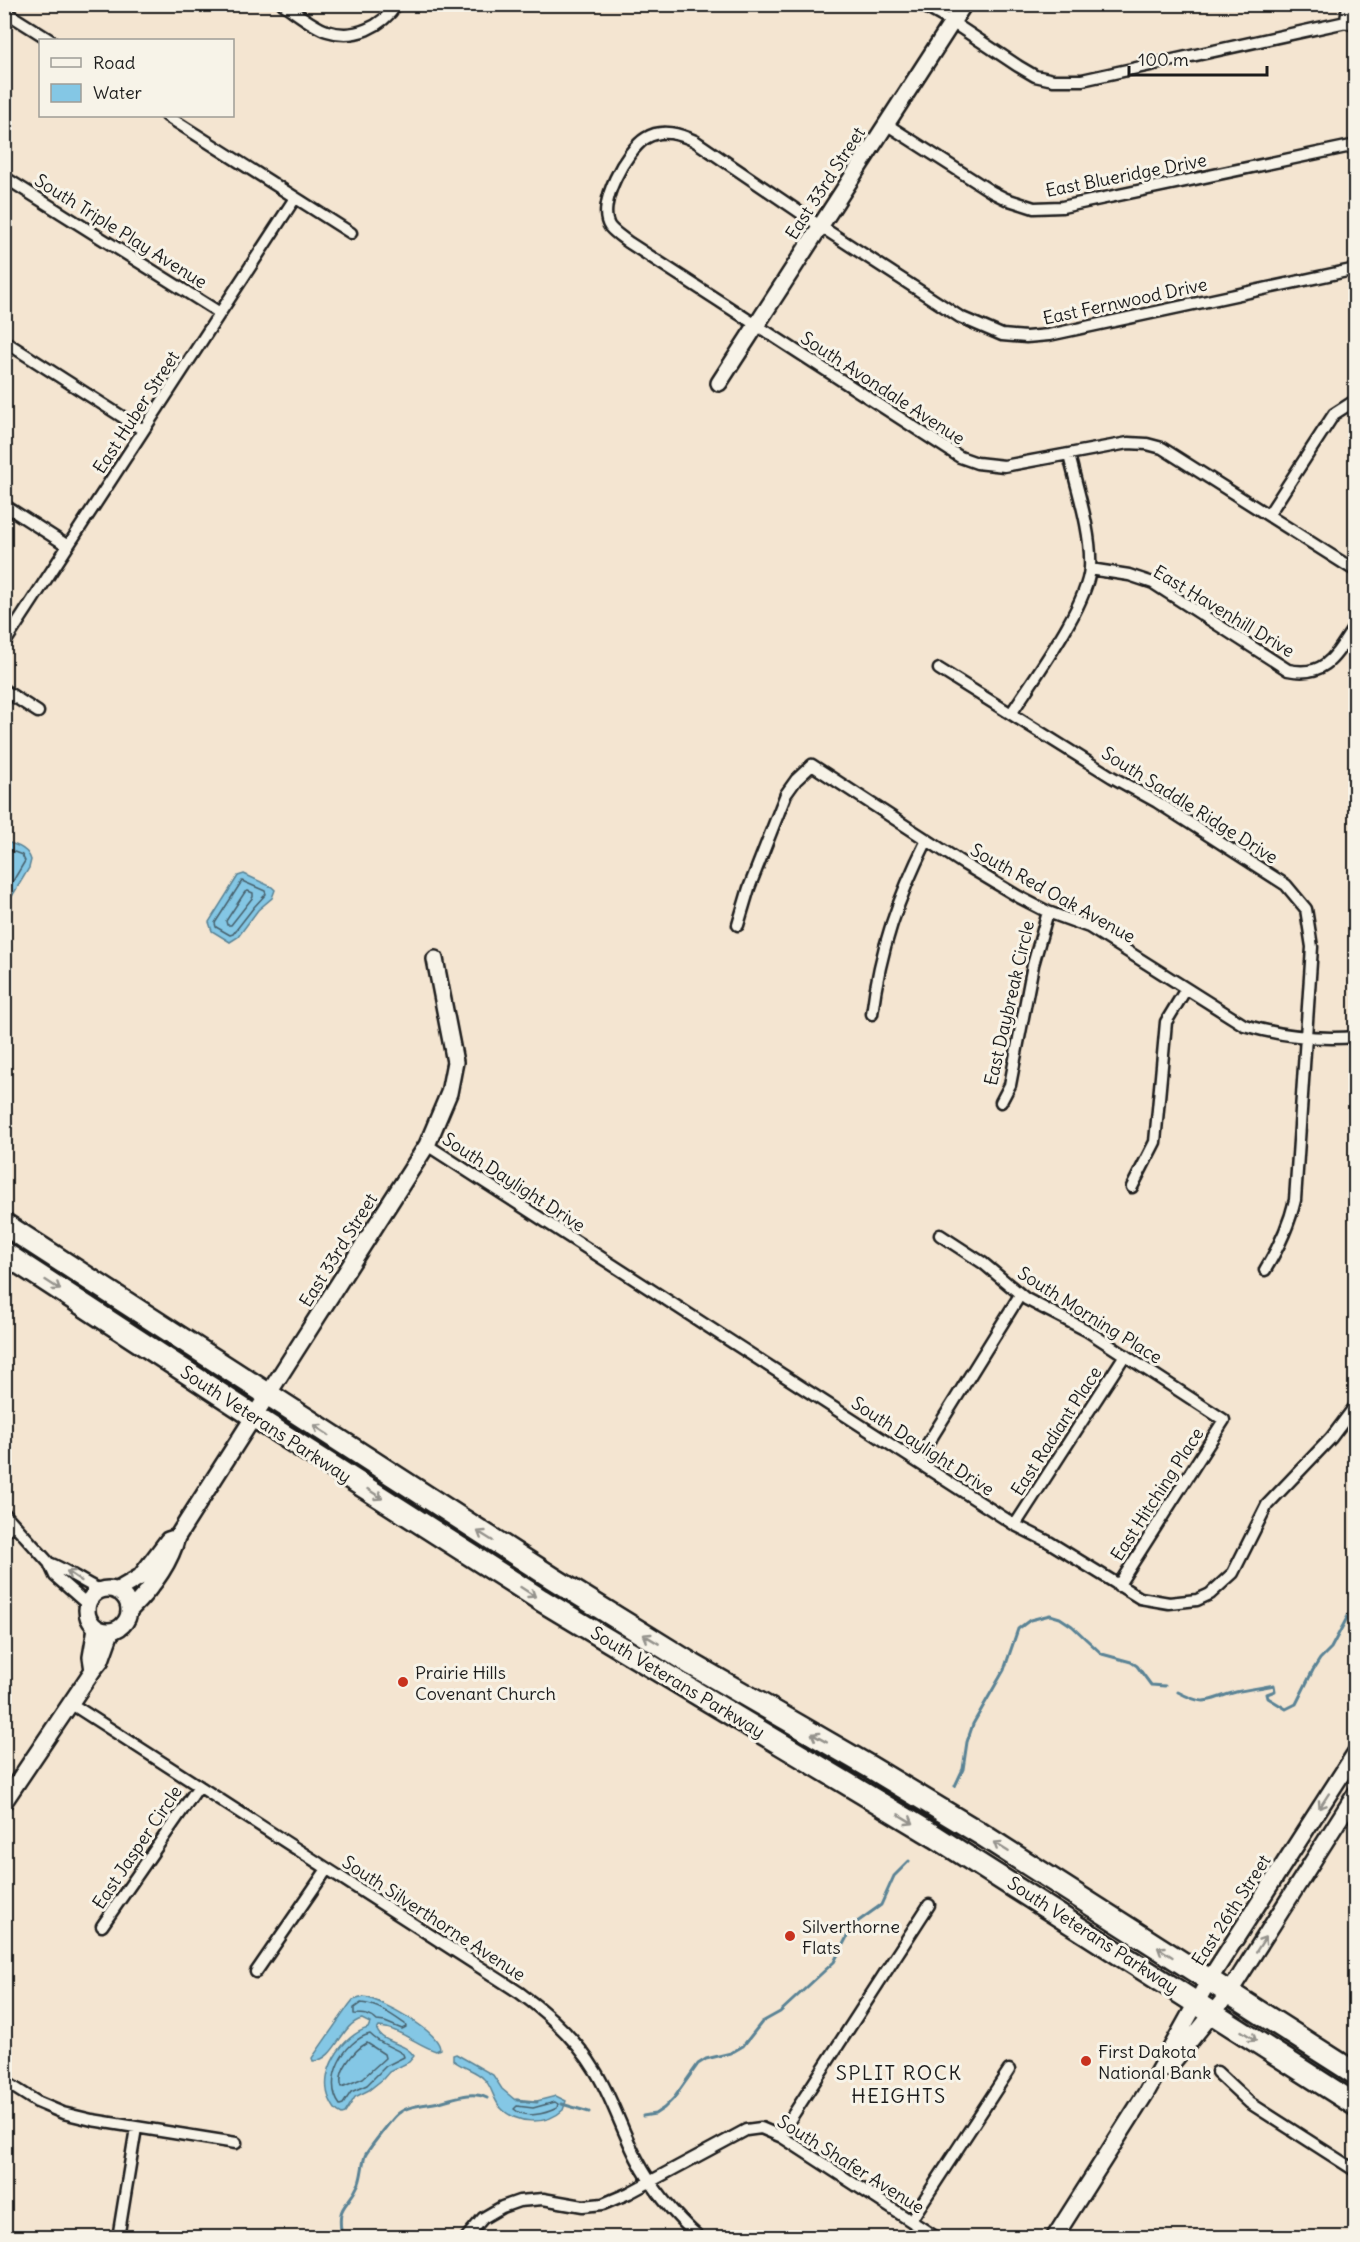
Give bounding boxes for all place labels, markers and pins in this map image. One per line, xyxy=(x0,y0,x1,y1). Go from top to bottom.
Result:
place label: Prairie Hills Covenant Church xyxy=(415,1661,556,1705)
marker: Prairie Hills Covenant Church xyxy=(396,1675,410,1689)
place label: Silverthorne Flats xyxy=(802,1915,900,1959)
marker: Silverthorne Flats xyxy=(783,1929,797,1943)
place label: First Dakota National Bank xyxy=(1098,2040,1211,2084)
marker: First Dakota National Bank xyxy=(1079,2054,1093,2068)

